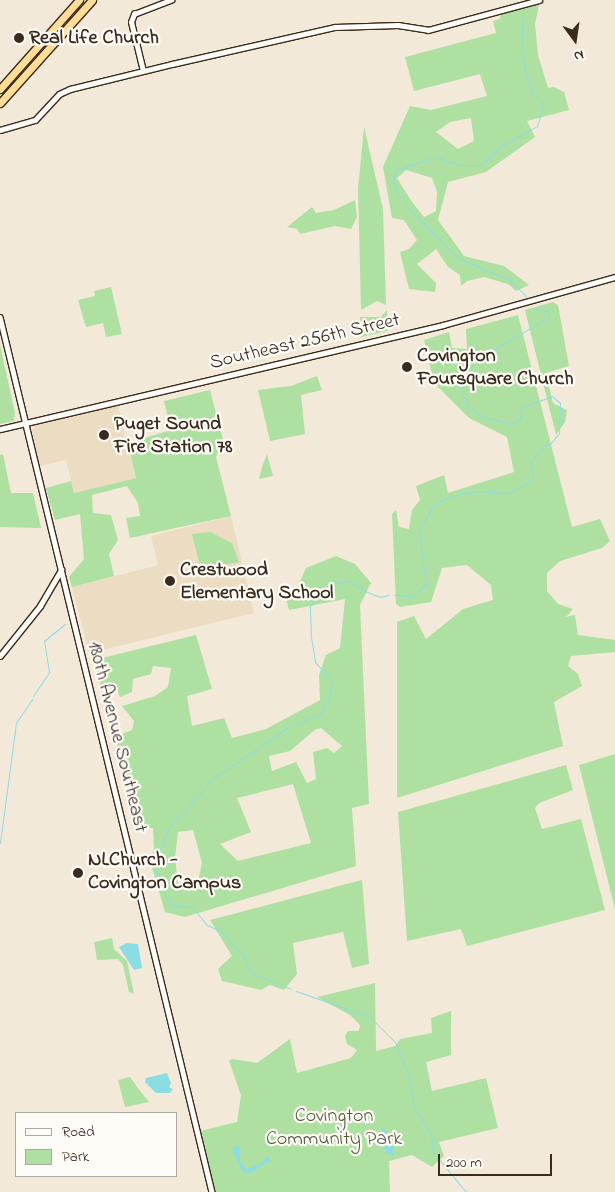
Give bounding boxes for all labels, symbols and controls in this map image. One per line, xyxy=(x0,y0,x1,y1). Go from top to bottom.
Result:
north arrow xyxy=(550,15,600,65)
place label: Real Life Church xyxy=(29,26,159,50)
marker: Real Life Church xyxy=(13,32,25,44)
text: N xyxy=(572,44,586,66)
street label: Southeast 256th Street xyxy=(208,308,402,376)
place label: Covington Foursquare Church xyxy=(417,344,573,391)
marker: Covington Foursquare Church xyxy=(401,361,413,373)
place label: Puget Sound Fire Station 78 xyxy=(114,412,232,459)
marker: Puget Sound Fire Station 78 xyxy=(98,429,110,441)
place label: Crestwood Elementary School xyxy=(180,558,333,605)
marker: Crestwood Elementary School xyxy=(164,575,176,587)
street label: 180th Avenue Southeast xyxy=(82,639,152,835)
place label: NLChurch - Covington Campus xyxy=(88,849,241,896)
marker: NLChurch - Covington Campus xyxy=(72,867,84,879)
park label: Covington Community Park xyxy=(266,1105,402,1152)
legend xyxy=(15,1112,178,1177)
text: Road xyxy=(62,1121,95,1143)
scale bar xyxy=(440,1144,554,1176)
text: Park xyxy=(62,1146,89,1168)
text: 200 m xyxy=(446,1152,482,1174)

